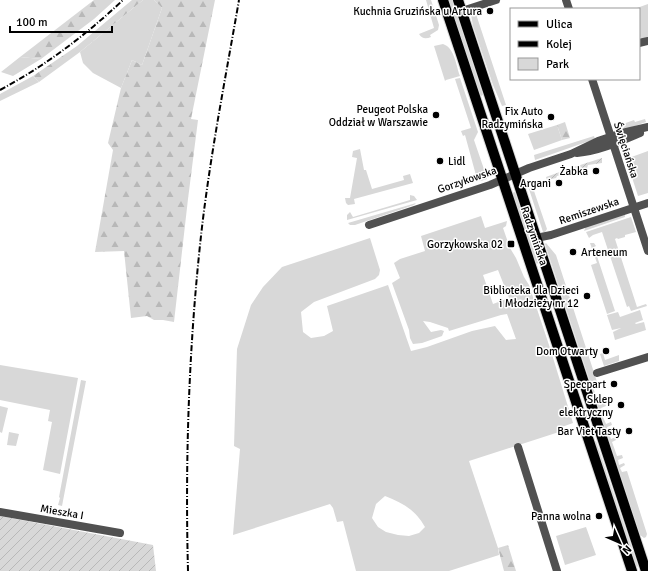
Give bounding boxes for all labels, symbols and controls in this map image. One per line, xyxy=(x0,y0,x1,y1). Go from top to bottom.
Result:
place label: Kuchnia Gruzińska u Artura xyxy=(353,5,482,18)
marker: Kuchnia Gruzińska u Artura xyxy=(485,6,495,16)
scale bar xyxy=(10,8,112,34)
legend xyxy=(510,8,640,80)
text: 100 m xyxy=(16,15,48,30)
text: Ulica xyxy=(546,17,573,32)
text: Kolej xyxy=(546,37,572,52)
text: Park xyxy=(546,57,569,72)
place label: Peugeot Polska Oddział w Warszawie xyxy=(329,103,428,129)
place label: Fix Auto Radzymińska xyxy=(481,105,543,131)
marker: Peugeot Polska Oddział w Warszawie xyxy=(431,110,441,120)
marker: Fix Auto Radzymińska xyxy=(546,112,556,122)
street label: Święciańska xyxy=(611,120,642,180)
place label: Lidl xyxy=(448,155,466,168)
marker: Lidl xyxy=(435,156,445,166)
street label: Gorzykowska xyxy=(436,164,499,196)
place label: Żabka xyxy=(560,164,588,178)
marker: Żabka xyxy=(591,166,601,176)
place label: Argani xyxy=(520,177,551,190)
marker: Argani xyxy=(554,178,564,188)
street label: Remiszewska xyxy=(557,195,621,227)
street label: Radzymińska xyxy=(518,205,550,268)
place label: Gorzykowska 02 xyxy=(427,238,503,251)
marker: Gorzykowska 02 xyxy=(506,239,516,249)
place label: Arteneum xyxy=(581,246,628,259)
marker: Arteneum xyxy=(568,247,578,257)
place label: Biblioteka dla Dzieci i Młodzieży nr 12 xyxy=(483,284,579,310)
marker: Biblioteka dla Dzieci i Młodzieży nr 12 xyxy=(582,291,592,301)
place label: Dom Otwarty xyxy=(536,345,599,358)
marker: Dom Otwarty xyxy=(601,346,611,356)
place label: Specpart xyxy=(564,378,606,391)
marker: Specpart xyxy=(609,379,619,389)
place label: Sklep elektryczny xyxy=(559,393,614,419)
marker: Sklep elektryczny xyxy=(616,400,626,410)
place label: Bar Viet Tasty xyxy=(557,425,622,438)
marker: Bar Viet Tasty xyxy=(624,426,634,436)
street label: Mieszka I xyxy=(39,502,85,522)
place label: Panna wolna xyxy=(531,510,591,523)
marker: Panna wolna xyxy=(594,511,604,521)
north arrow xyxy=(600,523,640,563)
text: N xyxy=(619,542,634,557)

